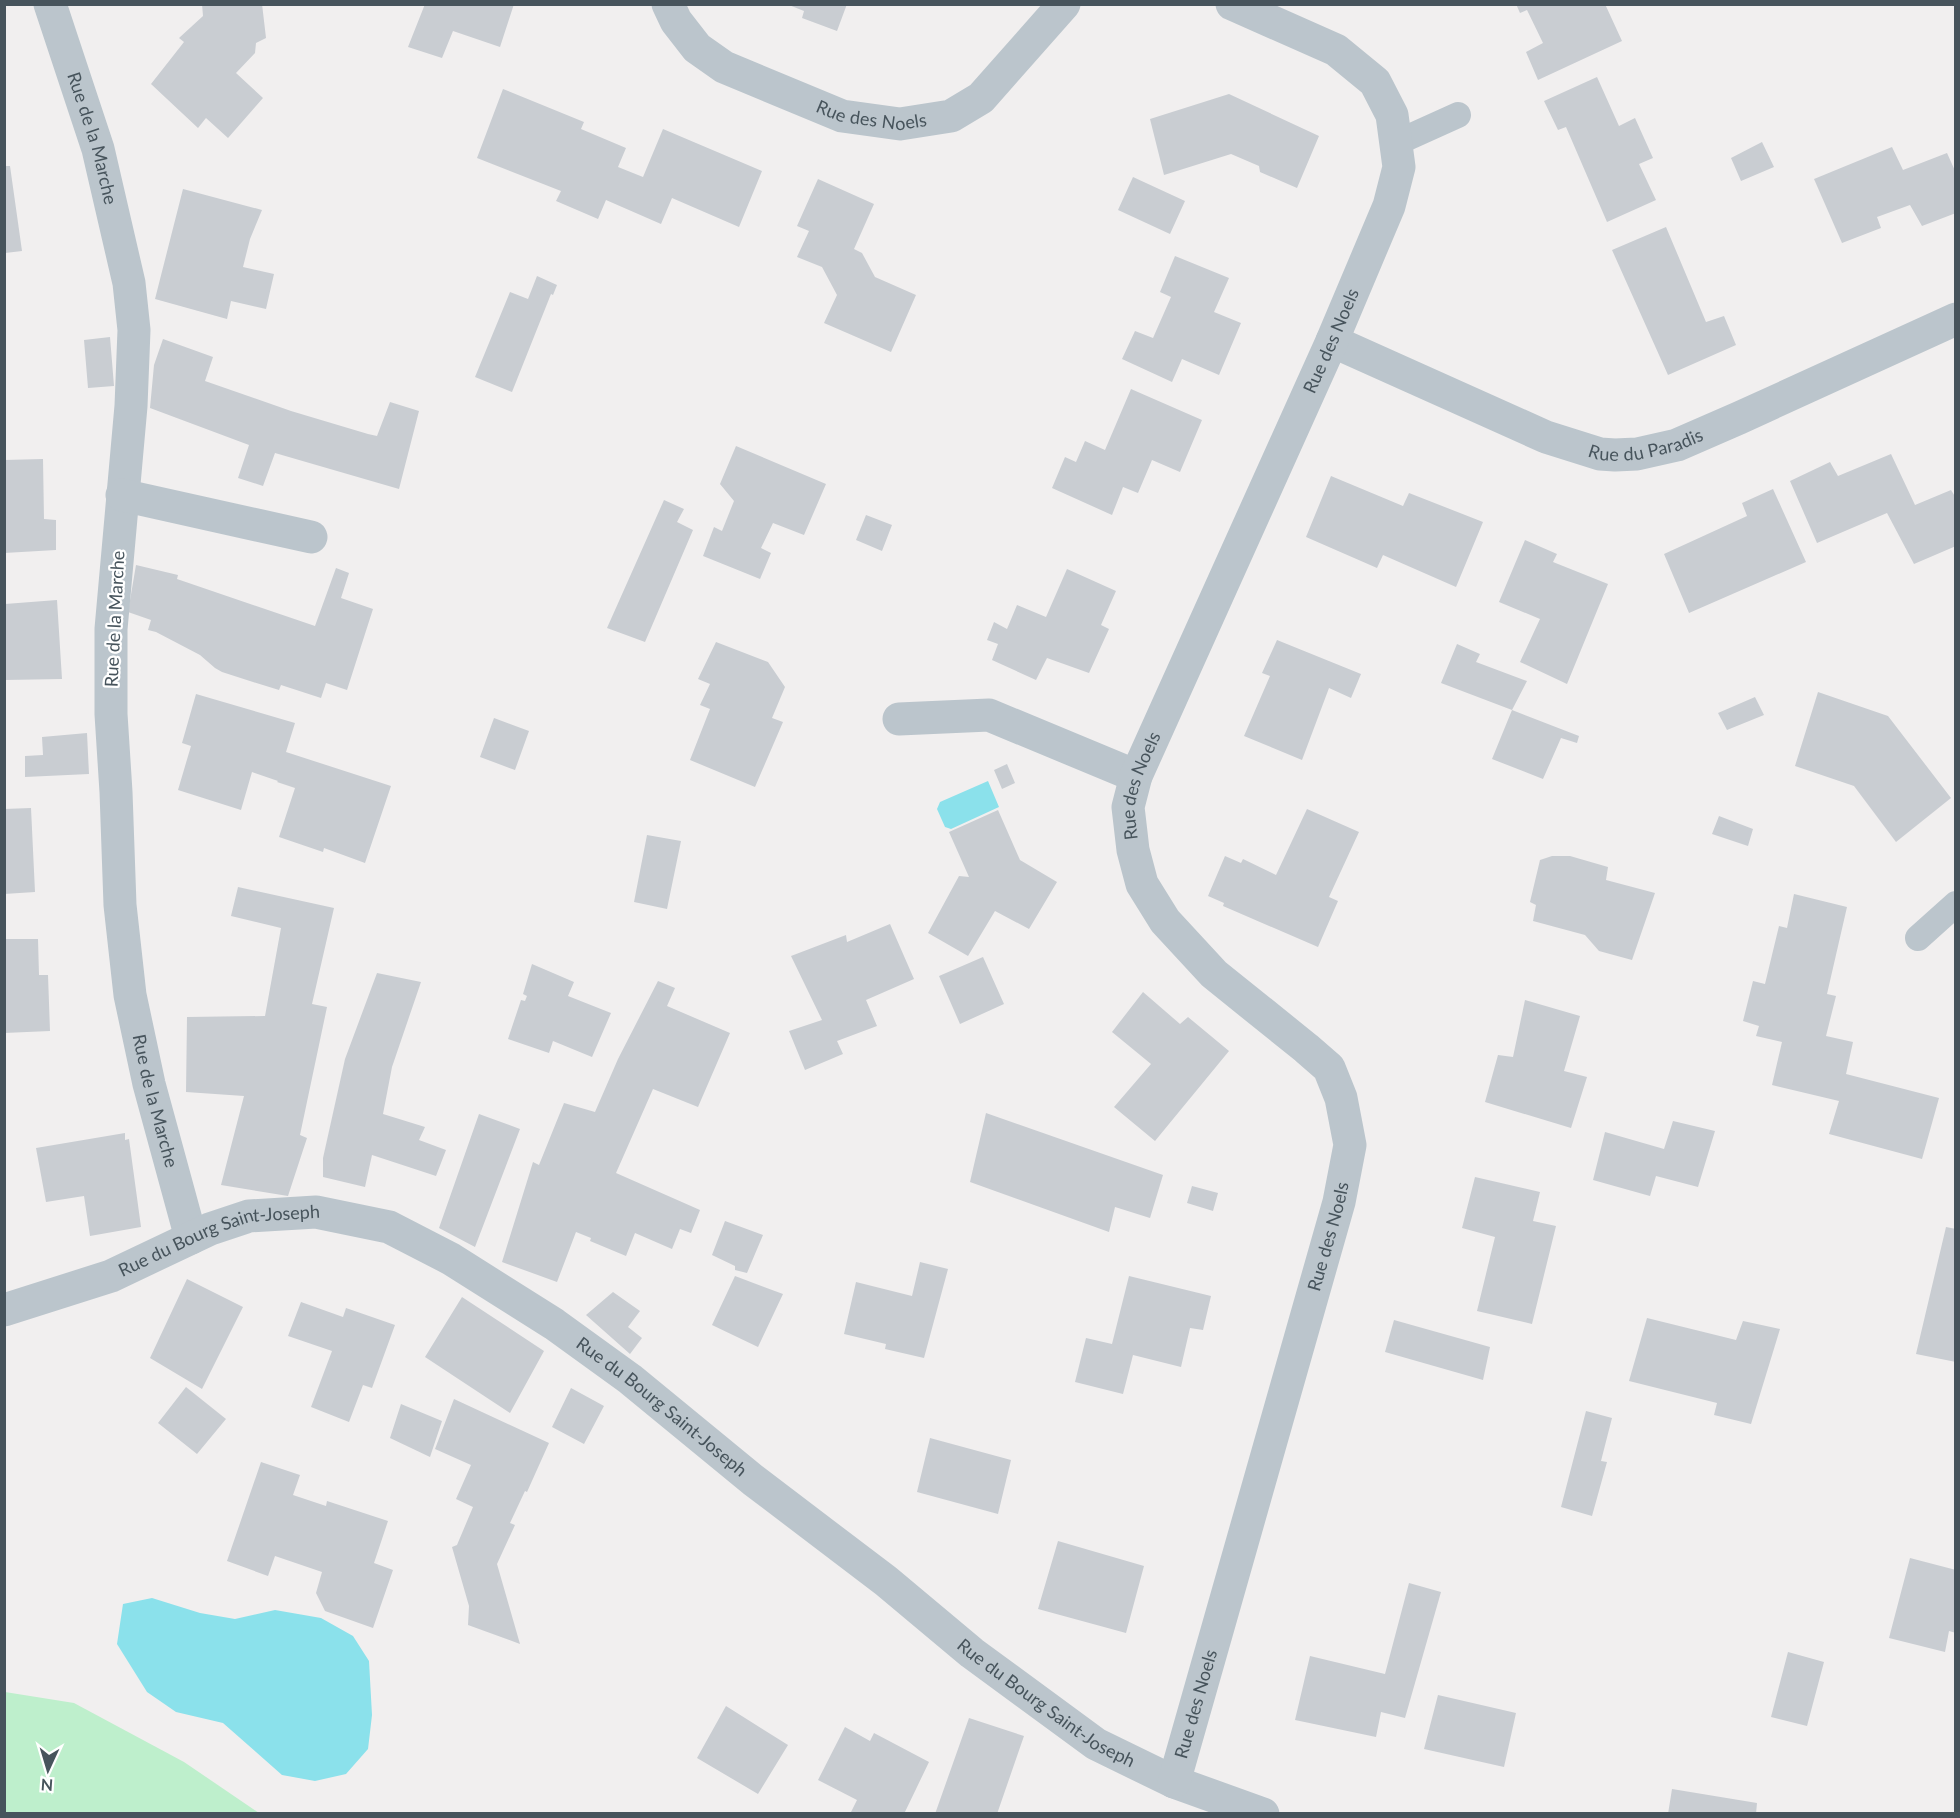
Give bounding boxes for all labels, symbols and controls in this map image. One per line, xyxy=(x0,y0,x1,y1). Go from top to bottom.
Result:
street label: Rue de la Marche xyxy=(63,69,122,207)
street label: Rue des Noels xyxy=(813,95,928,135)
street label: Rue des Noels xyxy=(1298,284,1363,396)
street label: Rue du Paradis xyxy=(1586,423,1706,465)
street label: Rue de la Marche xyxy=(99,550,129,688)
street label: Rue des Noels xyxy=(1116,728,1165,841)
street label: Rue de la Marche xyxy=(129,1032,183,1170)
street label: Rue des Noels xyxy=(1302,1180,1353,1293)
street label: Rue du Bourg Saint-Joseph xyxy=(115,1200,320,1281)
street label: Rue du Bourg Saint-Joseph xyxy=(572,1332,752,1481)
street label: Rue du Bourg Saint-Joseph xyxy=(953,1633,1139,1771)
street label: Rue des Noels xyxy=(1169,1647,1221,1761)
north arrow xyxy=(18,1740,78,1800)
text: N xyxy=(40,1776,54,1795)

